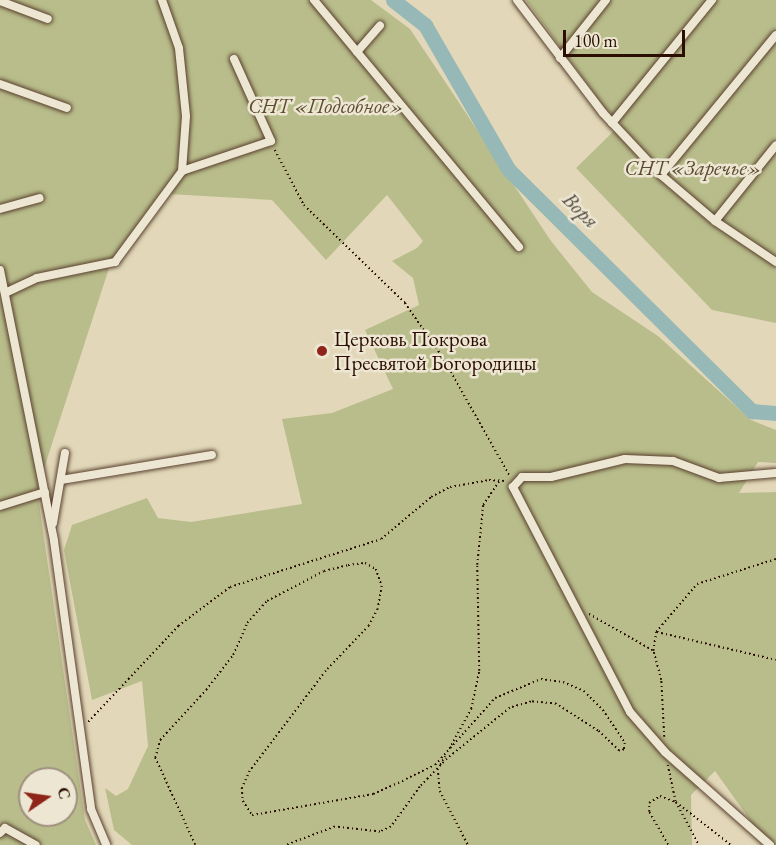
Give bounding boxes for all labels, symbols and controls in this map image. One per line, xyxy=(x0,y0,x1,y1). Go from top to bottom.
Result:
scale bar xyxy=(566,18,688,56)
text: 100 m xyxy=(574,29,618,52)
park label: СНТ «Подсобное» xyxy=(248,93,404,119)
park label: СНТ «Заречье» xyxy=(625,155,761,181)
water label: Воря xyxy=(557,186,605,234)
place label: Церковь Покрова Пресвятой Богородицы xyxy=(334,326,537,376)
marker: Церковь Покрова Пресвятой Богородицы xyxy=(315,344,329,358)
north arrow xyxy=(18,767,78,827)
text: С xyxy=(53,785,76,801)

